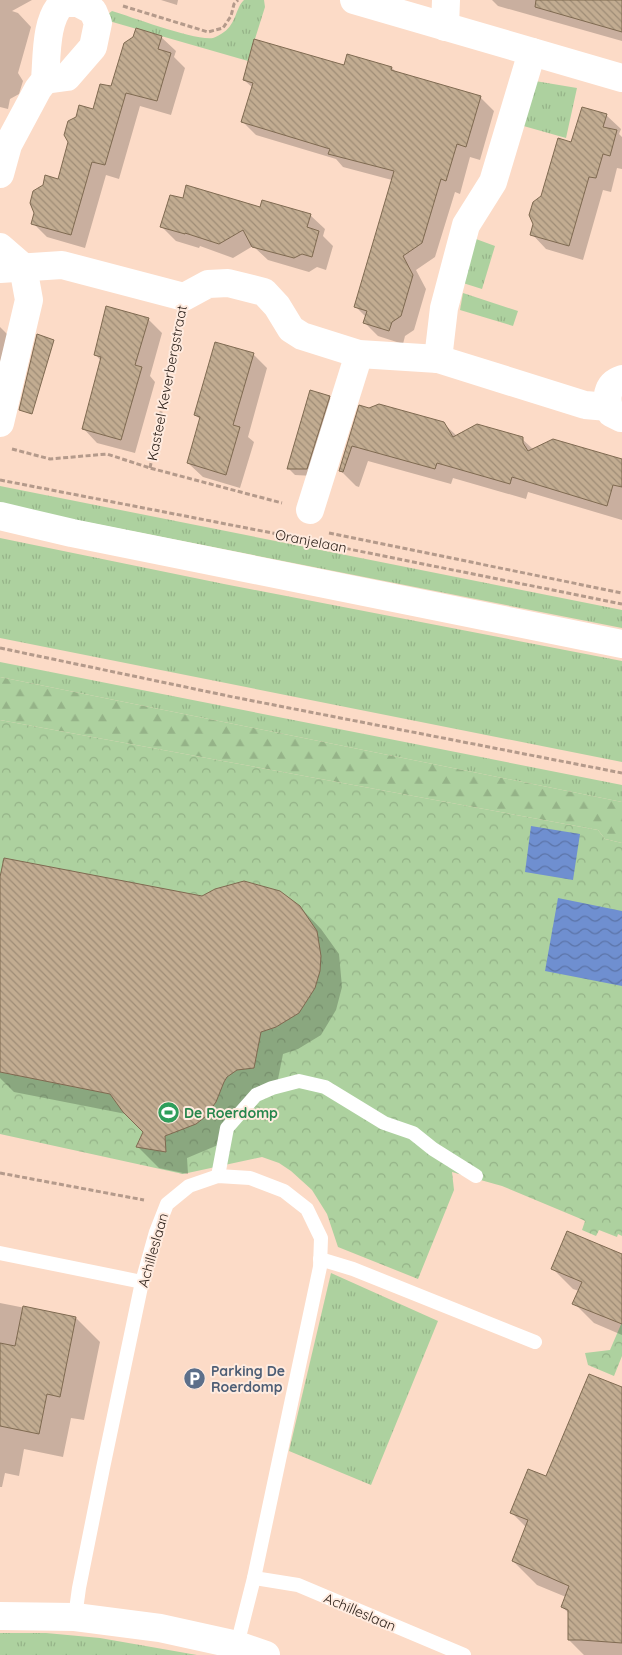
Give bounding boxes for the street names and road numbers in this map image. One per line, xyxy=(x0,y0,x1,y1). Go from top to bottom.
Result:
street label: Kasteel Keverbergstraat xyxy=(143,303,191,462)
street label: Oranjelaan xyxy=(274,525,348,557)
street label: Achilleslaan xyxy=(134,1211,172,1289)
street label: Achilleslaan xyxy=(321,1589,399,1635)

